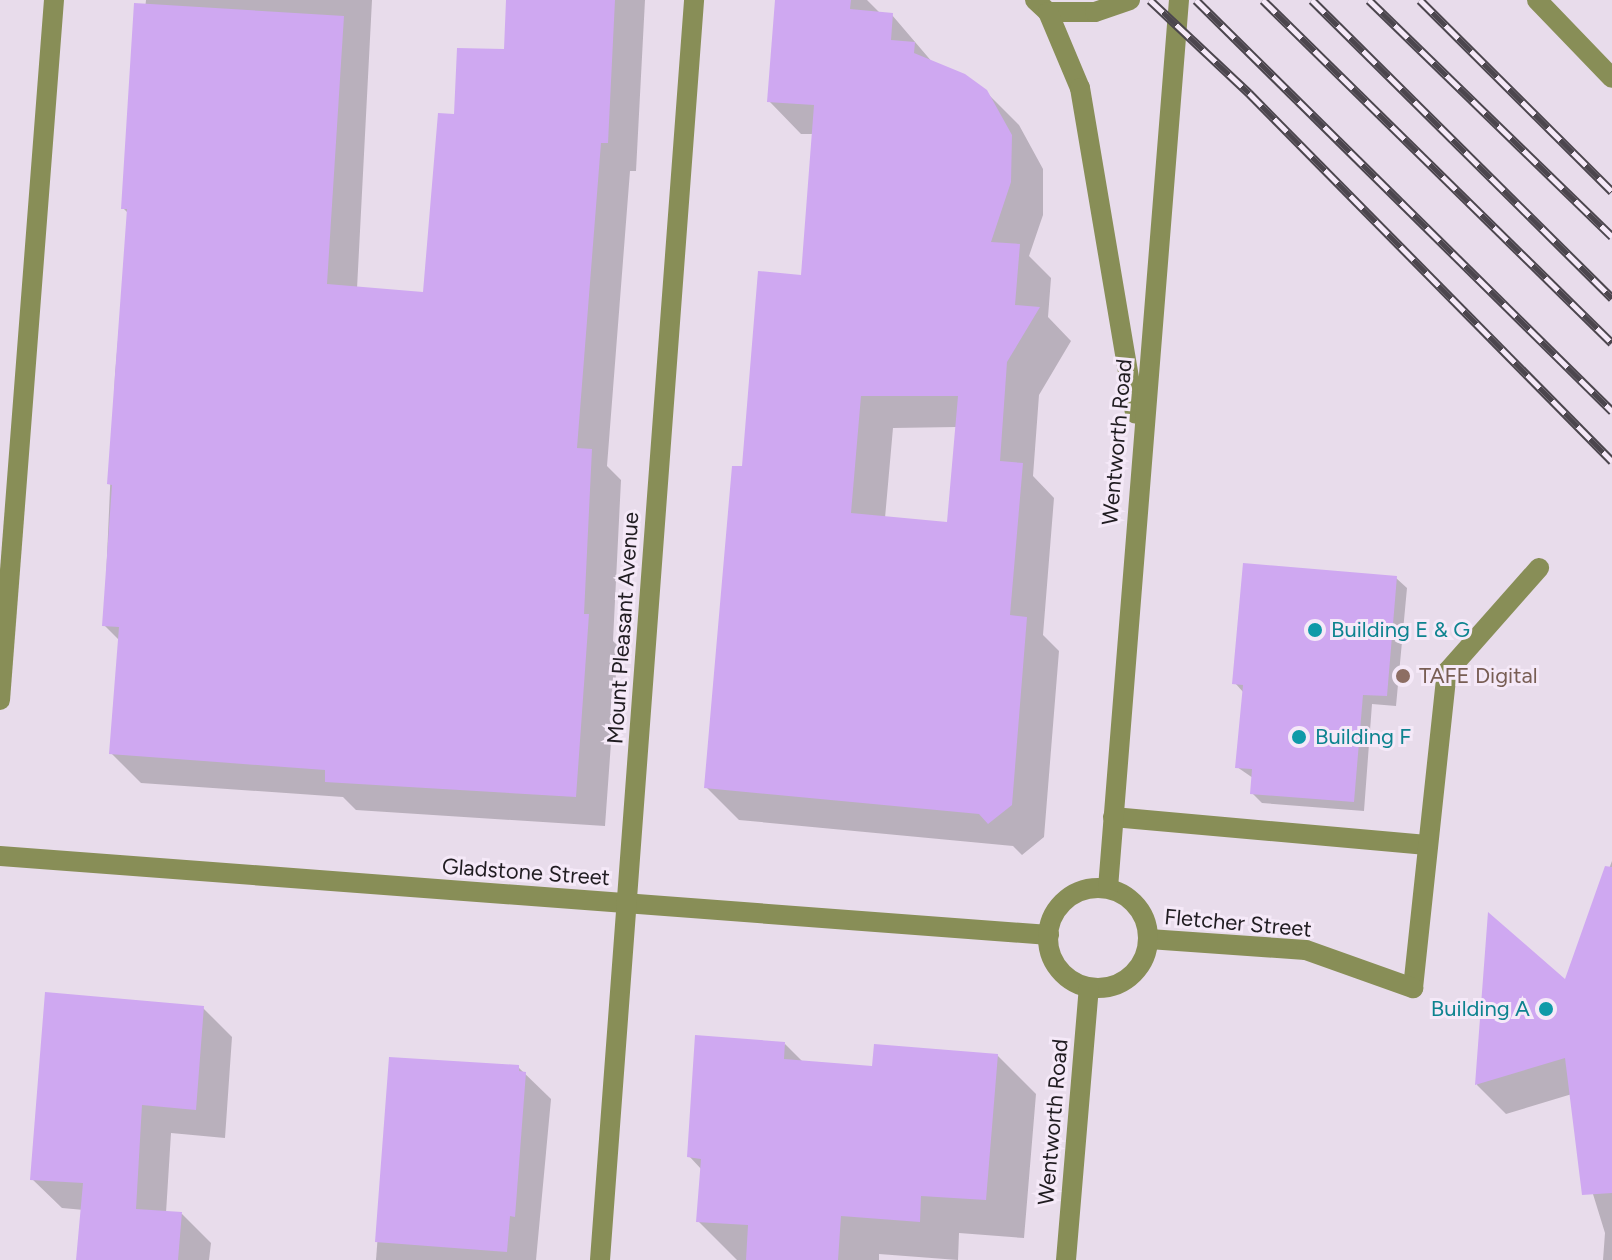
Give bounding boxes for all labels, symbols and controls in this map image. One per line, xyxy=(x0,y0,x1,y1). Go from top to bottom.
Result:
street label: Wentworth Road xyxy=(1097,358,1137,526)
street label: Mount Pleasant Avenue xyxy=(602,511,644,745)
place label: Building E & G xyxy=(1331,617,1470,643)
marker: Building E & G xyxy=(1306,621,1324,639)
place label: TAFE Digital xyxy=(1419,663,1538,689)
marker: TAFE Digital xyxy=(1394,667,1412,685)
place label: Building F xyxy=(1315,724,1411,750)
marker: Building F xyxy=(1290,728,1308,746)
street label: Gladstone Street xyxy=(441,853,611,891)
street label: Fletcher Street xyxy=(1163,903,1313,943)
place label: Building A xyxy=(1431,996,1530,1022)
marker: Building A xyxy=(1537,1000,1555,1018)
street label: Wentworth Road xyxy=(1033,1038,1073,1206)

